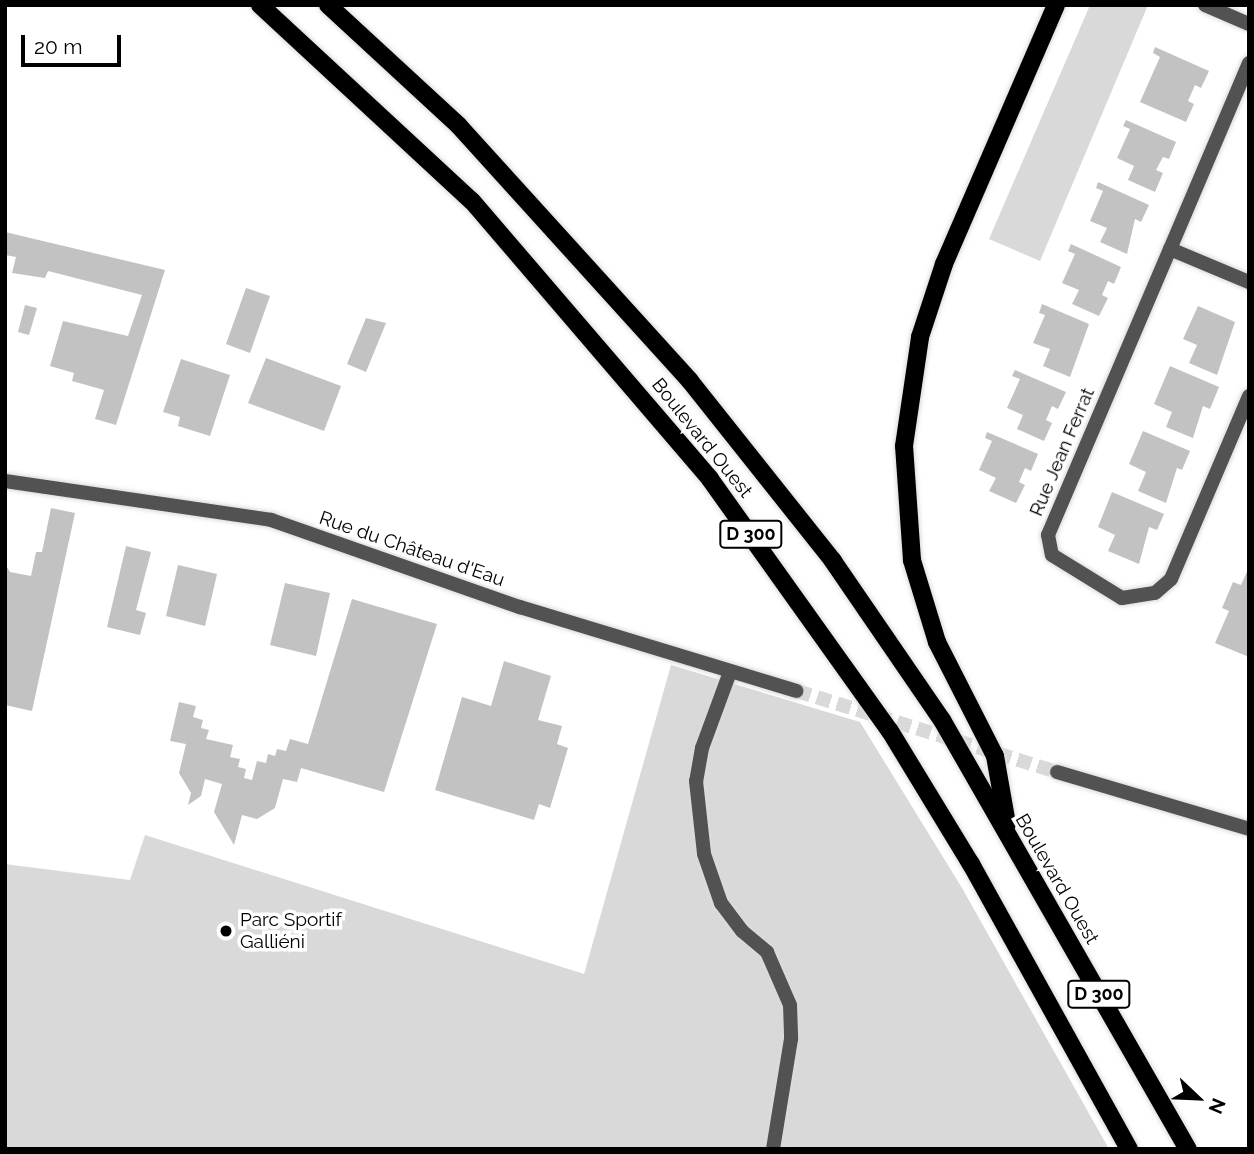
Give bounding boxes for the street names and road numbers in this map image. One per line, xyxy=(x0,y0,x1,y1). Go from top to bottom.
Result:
street label: Boulevard Ouest xyxy=(647,374,757,502)
street label: Rue Jean Ferrat xyxy=(1025,384,1099,520)
street label: Rue du Château d'Eau xyxy=(316,507,508,591)
road number: D 300 xyxy=(718,520,784,548)
street label: Boulevard Ouest xyxy=(1010,810,1104,948)
road number: D 300 xyxy=(1066,979,1132,1009)

